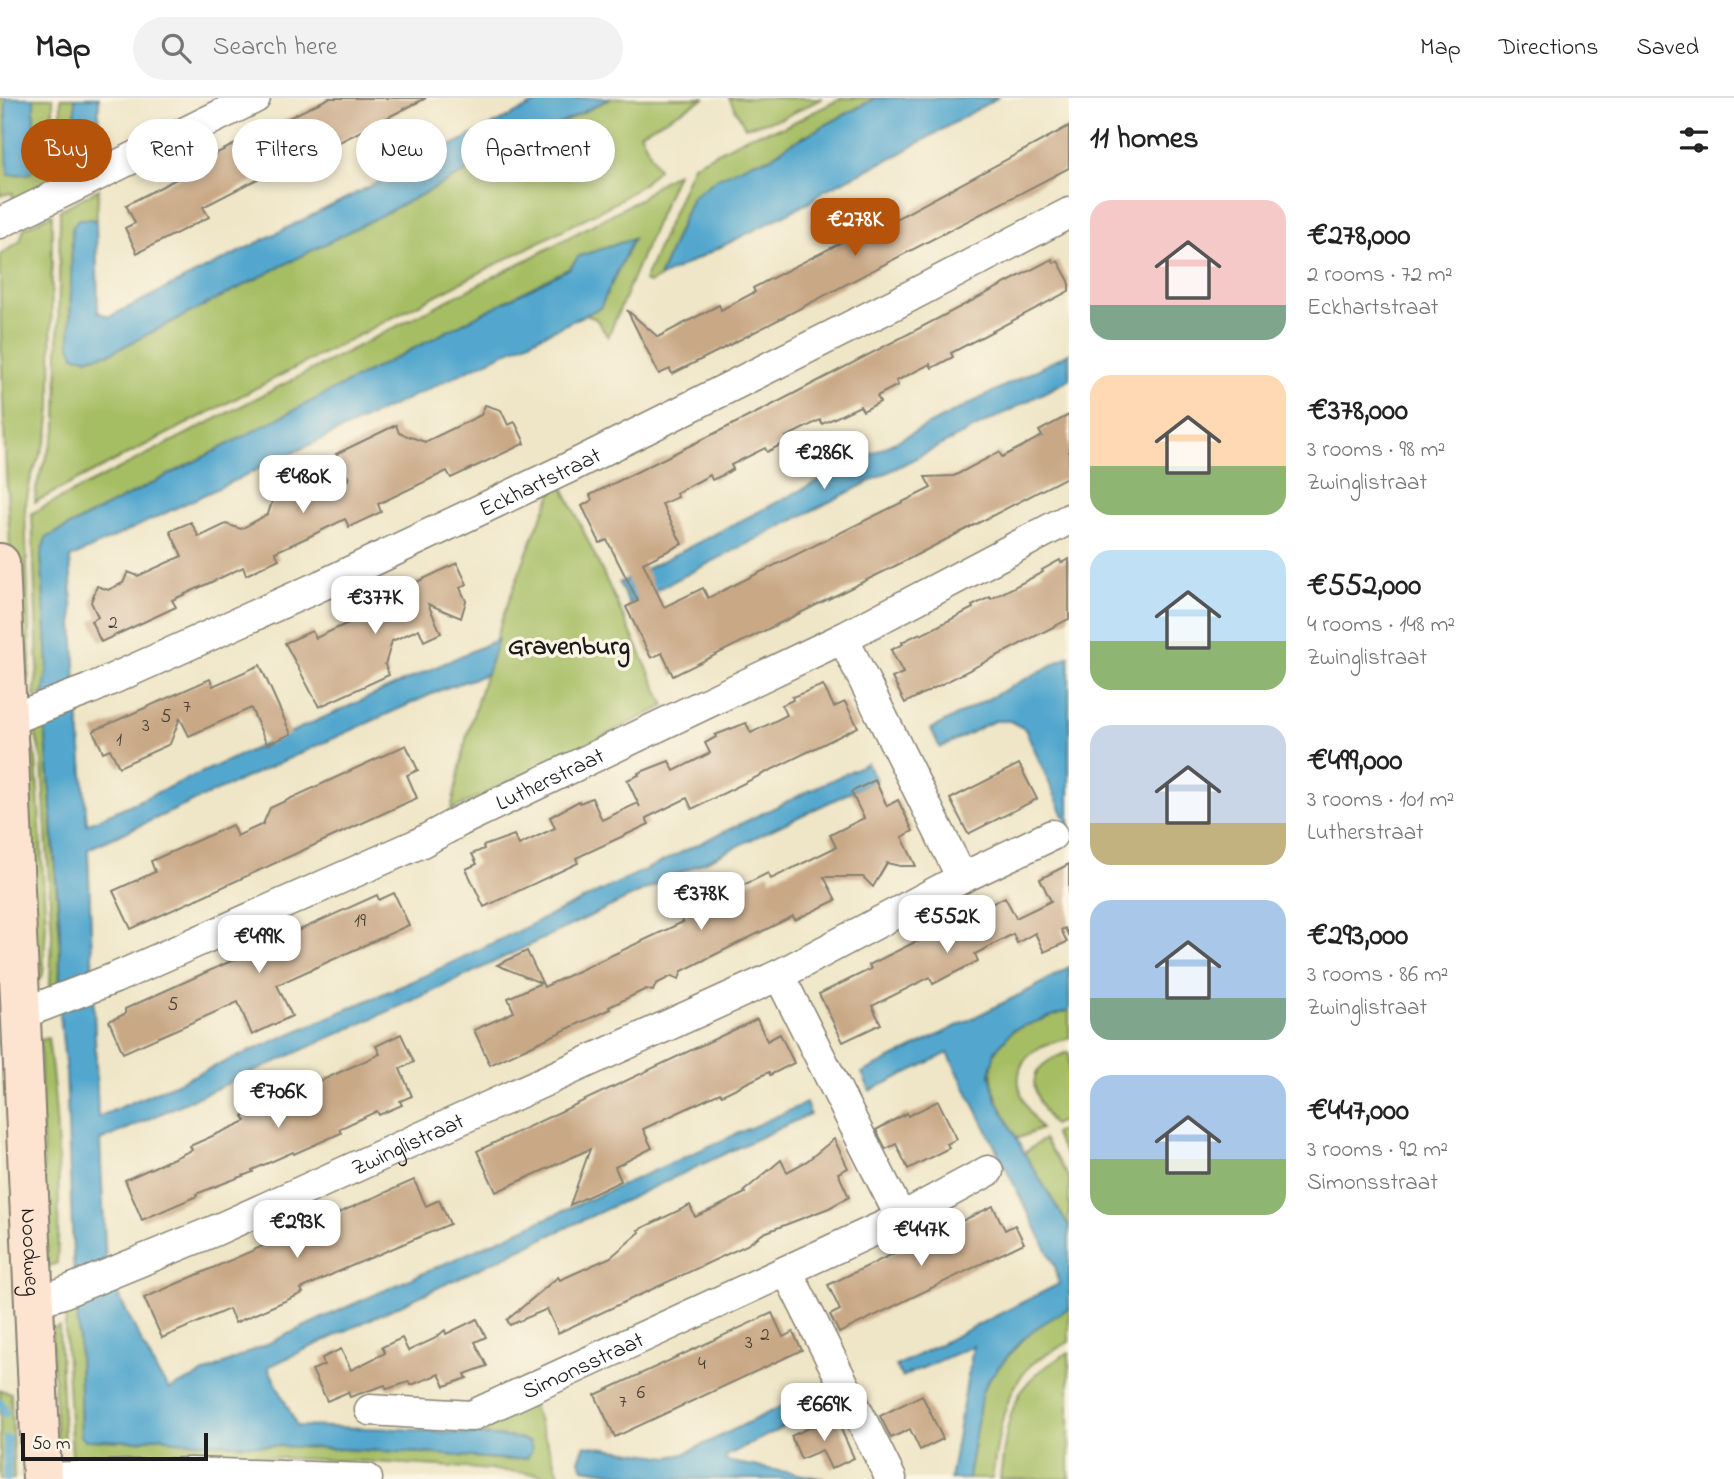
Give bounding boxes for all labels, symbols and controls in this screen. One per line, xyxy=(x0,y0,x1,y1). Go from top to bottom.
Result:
search box xyxy=(133,17,623,80)
text: Map xyxy=(35,24,91,72)
icon: search xyxy=(157,29,195,67)
text: Search here xyxy=(213,29,337,67)
text: Map xyxy=(1420,31,1461,66)
text: Directions xyxy=(1499,31,1598,66)
text: Saved xyxy=(1636,31,1699,66)
text: 11 homes xyxy=(1090,118,1198,162)
chip: Buy xyxy=(21,119,112,182)
chip: Rent xyxy=(126,119,218,182)
chip: Filters xyxy=(232,119,342,182)
chip: New xyxy=(356,119,447,182)
chip: Apartment xyxy=(461,119,615,182)
icon: filters xyxy=(1675,121,1713,159)
pin: €278K xyxy=(806,198,904,258)
text: €278K xyxy=(827,204,883,237)
text: €278,000 xyxy=(1307,215,1410,259)
icon: home xyxy=(1146,228,1230,312)
text: 2 rooms · 72 m² xyxy=(1307,259,1453,292)
text: Eckhartstraat xyxy=(1307,292,1439,325)
text: €378,000 xyxy=(1307,390,1408,434)
icon: home xyxy=(1146,403,1230,487)
pin: €286K xyxy=(775,432,873,491)
text: 3 rooms · 98 m² xyxy=(1307,434,1445,467)
text: €286K xyxy=(795,437,853,470)
street label: Eckhartstraat xyxy=(474,440,608,527)
pin: €480K xyxy=(254,456,352,515)
text: €480K xyxy=(275,461,331,494)
text: Zwinglistraat xyxy=(1307,467,1427,500)
text: €552,000 xyxy=(1307,565,1421,609)
pin: €377K xyxy=(326,576,424,636)
icon: home xyxy=(1146,578,1230,662)
text: €377K xyxy=(347,582,403,615)
text: 4 rooms · 148 m² xyxy=(1307,609,1455,642)
house number: 2 xyxy=(108,610,118,637)
district label: Gravenburg xyxy=(508,629,630,668)
text: Zwinglistraat xyxy=(1307,642,1427,675)
house number: 7 xyxy=(183,694,191,721)
house number: 5 xyxy=(161,704,172,731)
house number: 3 xyxy=(142,713,150,740)
house number: 1 xyxy=(116,727,122,754)
street label: Lutherstraat xyxy=(491,740,611,821)
text: €499,000 xyxy=(1307,740,1402,784)
icon: home xyxy=(1146,753,1230,837)
text: 3 rooms · 101 m² xyxy=(1307,784,1454,817)
text: Lutherstraat xyxy=(1307,817,1424,850)
pin: €378K xyxy=(652,872,750,932)
text: €378K xyxy=(674,878,728,911)
pin: €552K xyxy=(898,896,996,955)
text: €552K xyxy=(915,901,979,934)
house number: 19 xyxy=(354,908,366,935)
text: €293,000 xyxy=(1307,915,1408,959)
pin: €499K xyxy=(210,916,308,975)
text: €499K xyxy=(234,921,284,954)
icon: home xyxy=(1146,928,1230,1012)
text: 3 rooms · 86 m² xyxy=(1307,959,1448,992)
house number: 5 xyxy=(168,992,179,1019)
text: Zwinglistraat xyxy=(1307,992,1427,1025)
pin: €706K xyxy=(229,1070,327,1130)
text: €706K xyxy=(250,1076,306,1109)
text: €447,000 xyxy=(1307,1090,1409,1134)
icon: home xyxy=(1146,1103,1230,1187)
street label: Zwinglistraat xyxy=(347,1106,470,1185)
text: 3 rooms · 92 m² xyxy=(1307,1134,1448,1167)
text: Simonsstraat xyxy=(1307,1167,1438,1200)
pin: €293K xyxy=(248,1200,346,1260)
text: €293K xyxy=(269,1206,325,1239)
street label: Noodweg xyxy=(11,1208,48,1297)
pin: €447K xyxy=(872,1208,970,1268)
text: €447K xyxy=(893,1214,949,1247)
house number: 2 xyxy=(760,1322,770,1349)
street label: Simonsstraat xyxy=(517,1324,650,1409)
house number: 3 xyxy=(745,1330,753,1357)
house number: 4 xyxy=(698,1351,706,1378)
house number: 6 xyxy=(637,1380,645,1407)
pin: €669K xyxy=(775,1384,873,1443)
house number: 7 xyxy=(619,1389,627,1416)
text: €669K xyxy=(797,1389,851,1422)
scale bar xyxy=(21,1430,208,1462)
text: 50 m xyxy=(32,1431,71,1458)

